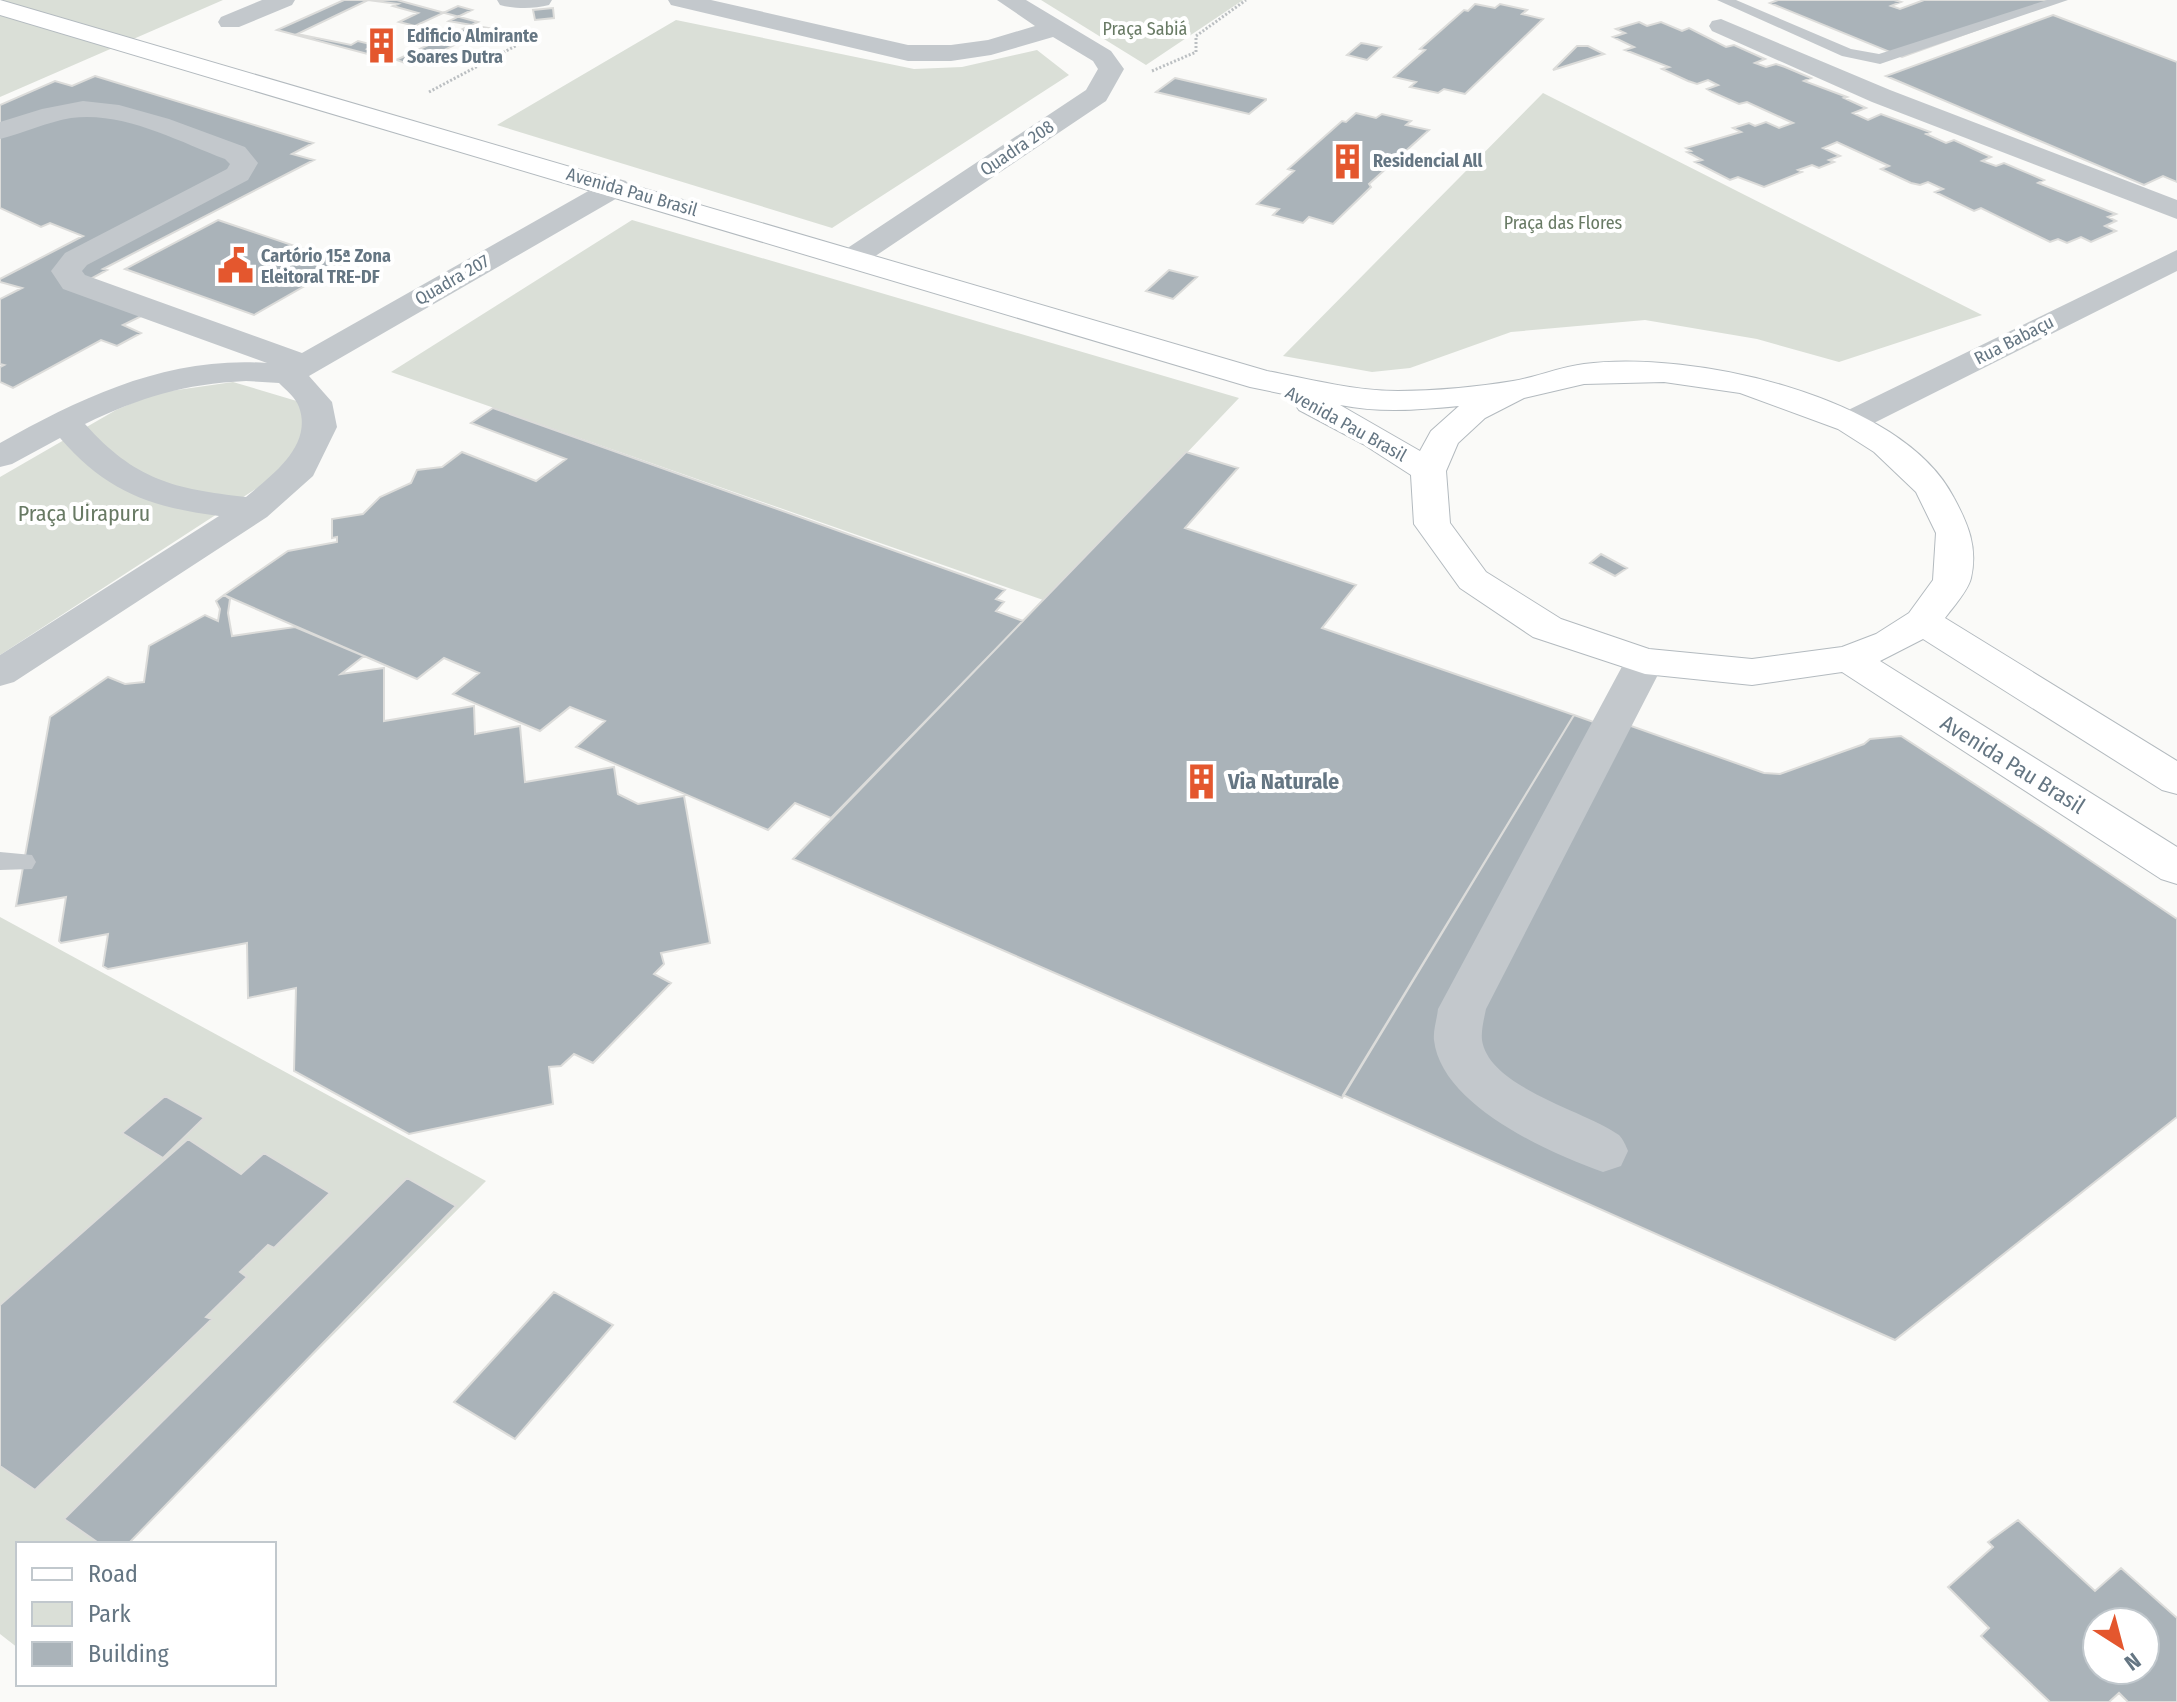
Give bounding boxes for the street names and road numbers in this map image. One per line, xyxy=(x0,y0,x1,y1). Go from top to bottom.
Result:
street label: Quadra 208 xyxy=(976,115,1058,181)
street label: Avenida Pau Brasil xyxy=(564,163,700,221)
street label: Quadra 207 xyxy=(411,250,493,310)
street label: Rua Babaçu xyxy=(1971,311,2057,369)
street label: Avenida Pau Brasil xyxy=(1282,382,1411,467)
street label: Avenida Pau Brasil xyxy=(1936,709,2090,820)

